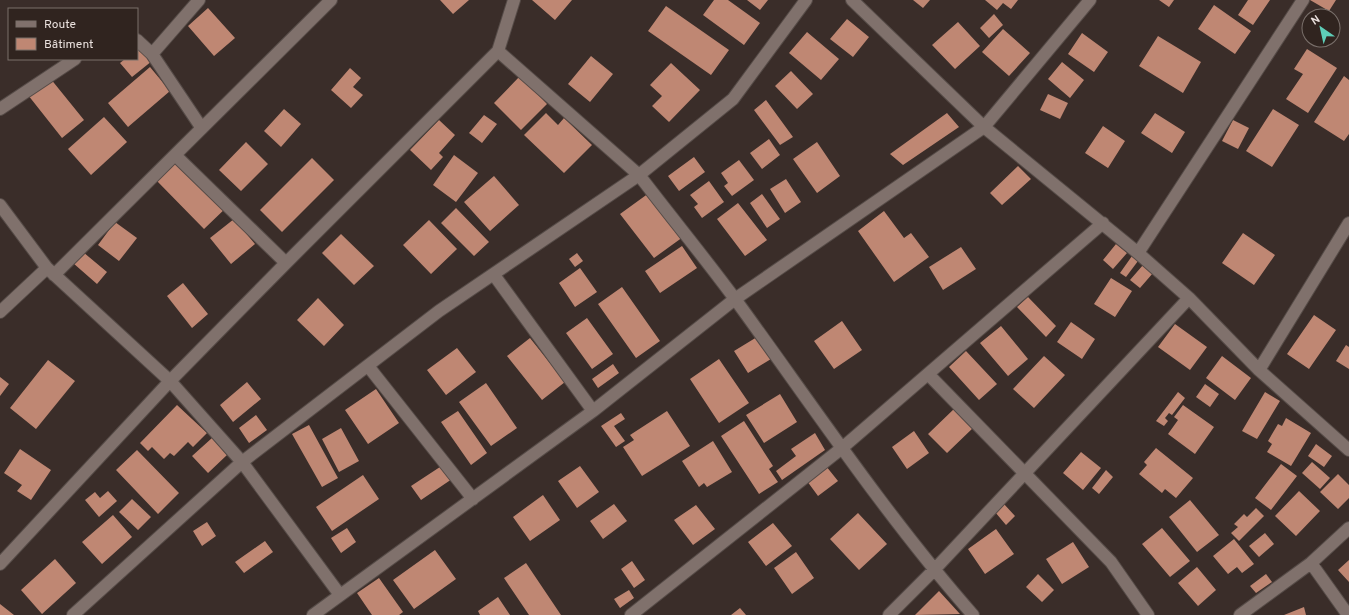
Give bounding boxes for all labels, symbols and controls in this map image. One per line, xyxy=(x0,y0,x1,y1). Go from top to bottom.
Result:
legend xyxy=(8,8,138,60)
north arrow xyxy=(1301,8,1341,48)
text: N xyxy=(1309,13,1323,29)
text: Route xyxy=(44,17,76,33)
text: Bâtiment xyxy=(44,37,94,53)

